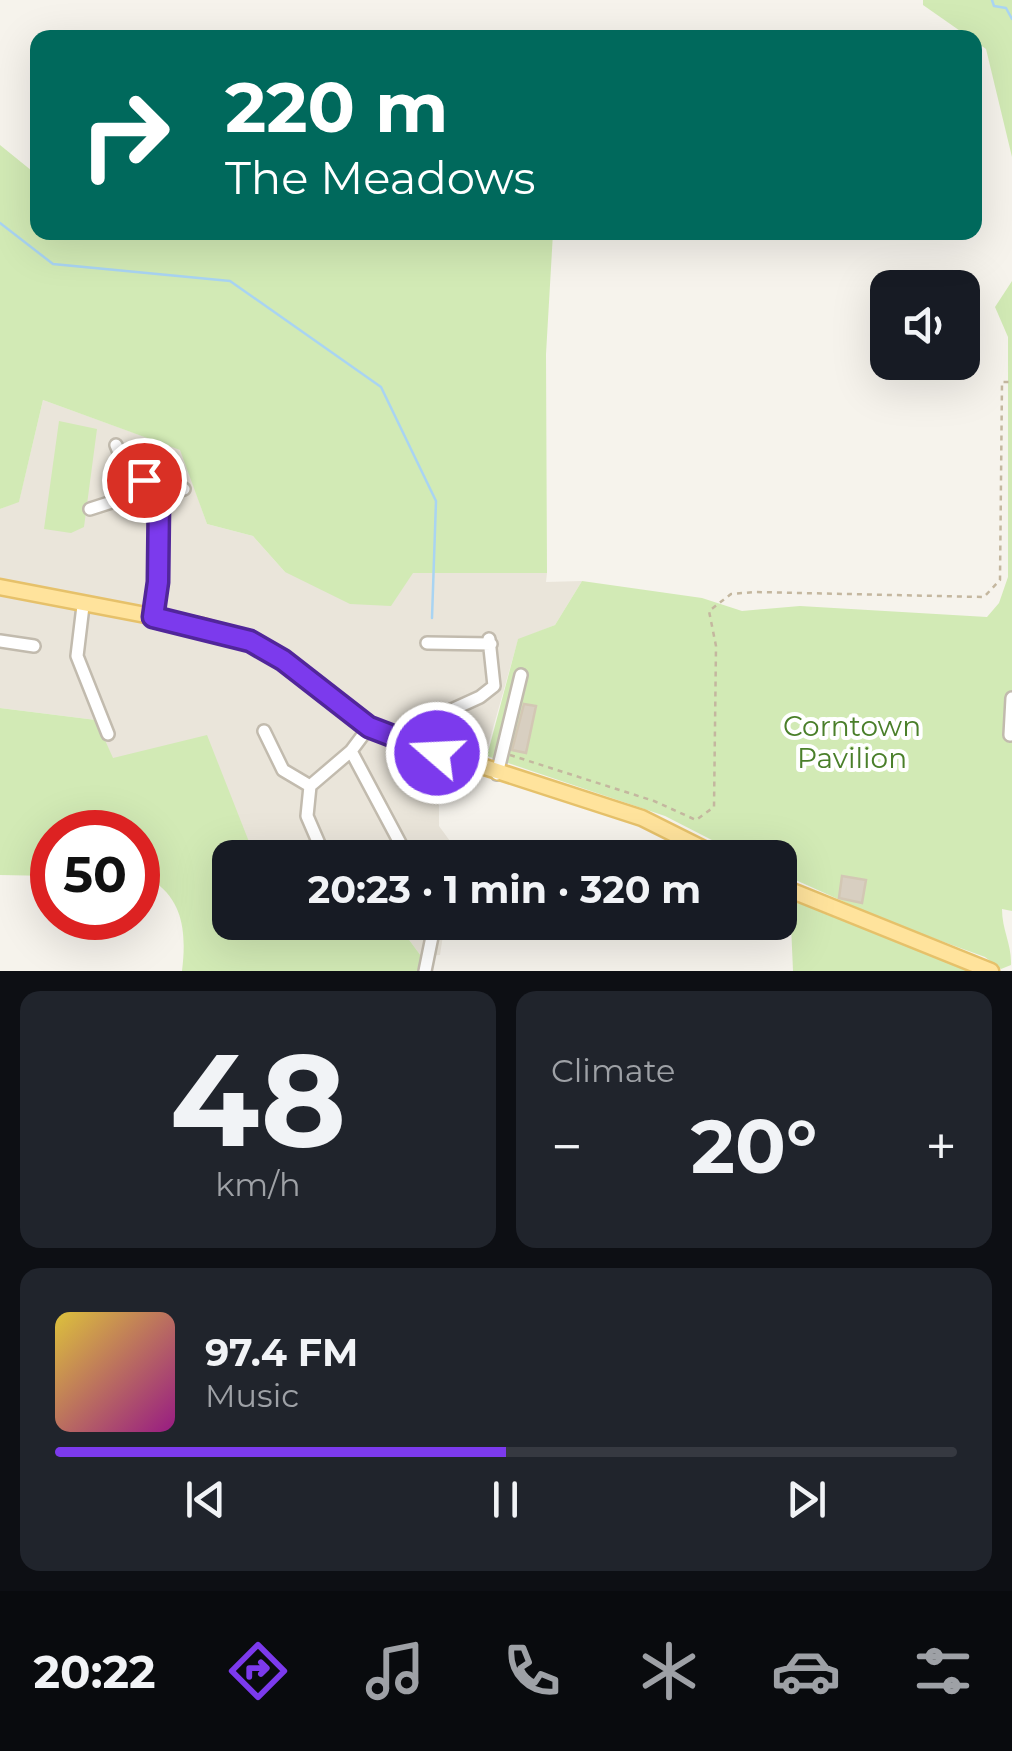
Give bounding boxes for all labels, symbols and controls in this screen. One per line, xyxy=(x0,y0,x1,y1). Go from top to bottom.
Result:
text: 220 m xyxy=(225,64,448,150)
icon: right xyxy=(60,70,190,200)
text: The Meadows xyxy=(225,150,536,205)
map controls xyxy=(870,270,980,380)
button: sound xyxy=(870,270,980,380)
pin xyxy=(102,438,187,523)
icon: arrive xyxy=(117,453,172,508)
position arrow xyxy=(385,701,489,805)
park label: Corntown Pavilion xyxy=(783,709,921,775)
speed limit sign: 50 xyxy=(30,810,160,940)
text: 20:23 · 1 min · 320 m xyxy=(308,866,701,913)
text: 48 xyxy=(170,1020,346,1179)
text: Climate xyxy=(551,1051,675,1090)
text: 20° xyxy=(691,1100,817,1192)
text: − xyxy=(551,1113,583,1180)
text: + xyxy=(925,1113,957,1180)
text: km/h xyxy=(215,1165,301,1204)
text: 97.4 FM xyxy=(205,1329,358,1376)
text: Music xyxy=(205,1376,299,1415)
icon: previous xyxy=(178,1472,233,1527)
icon: pause xyxy=(478,1472,533,1527)
icon: next xyxy=(779,1472,834,1527)
icon: directions xyxy=(223,1636,293,1706)
icon: music xyxy=(360,1636,430,1706)
icon: phone xyxy=(497,1636,567,1706)
icon: climate xyxy=(634,1636,704,1706)
icon: car xyxy=(771,1636,841,1706)
icon: filters xyxy=(908,1636,978,1706)
text: 20:22 xyxy=(34,1644,156,1699)

